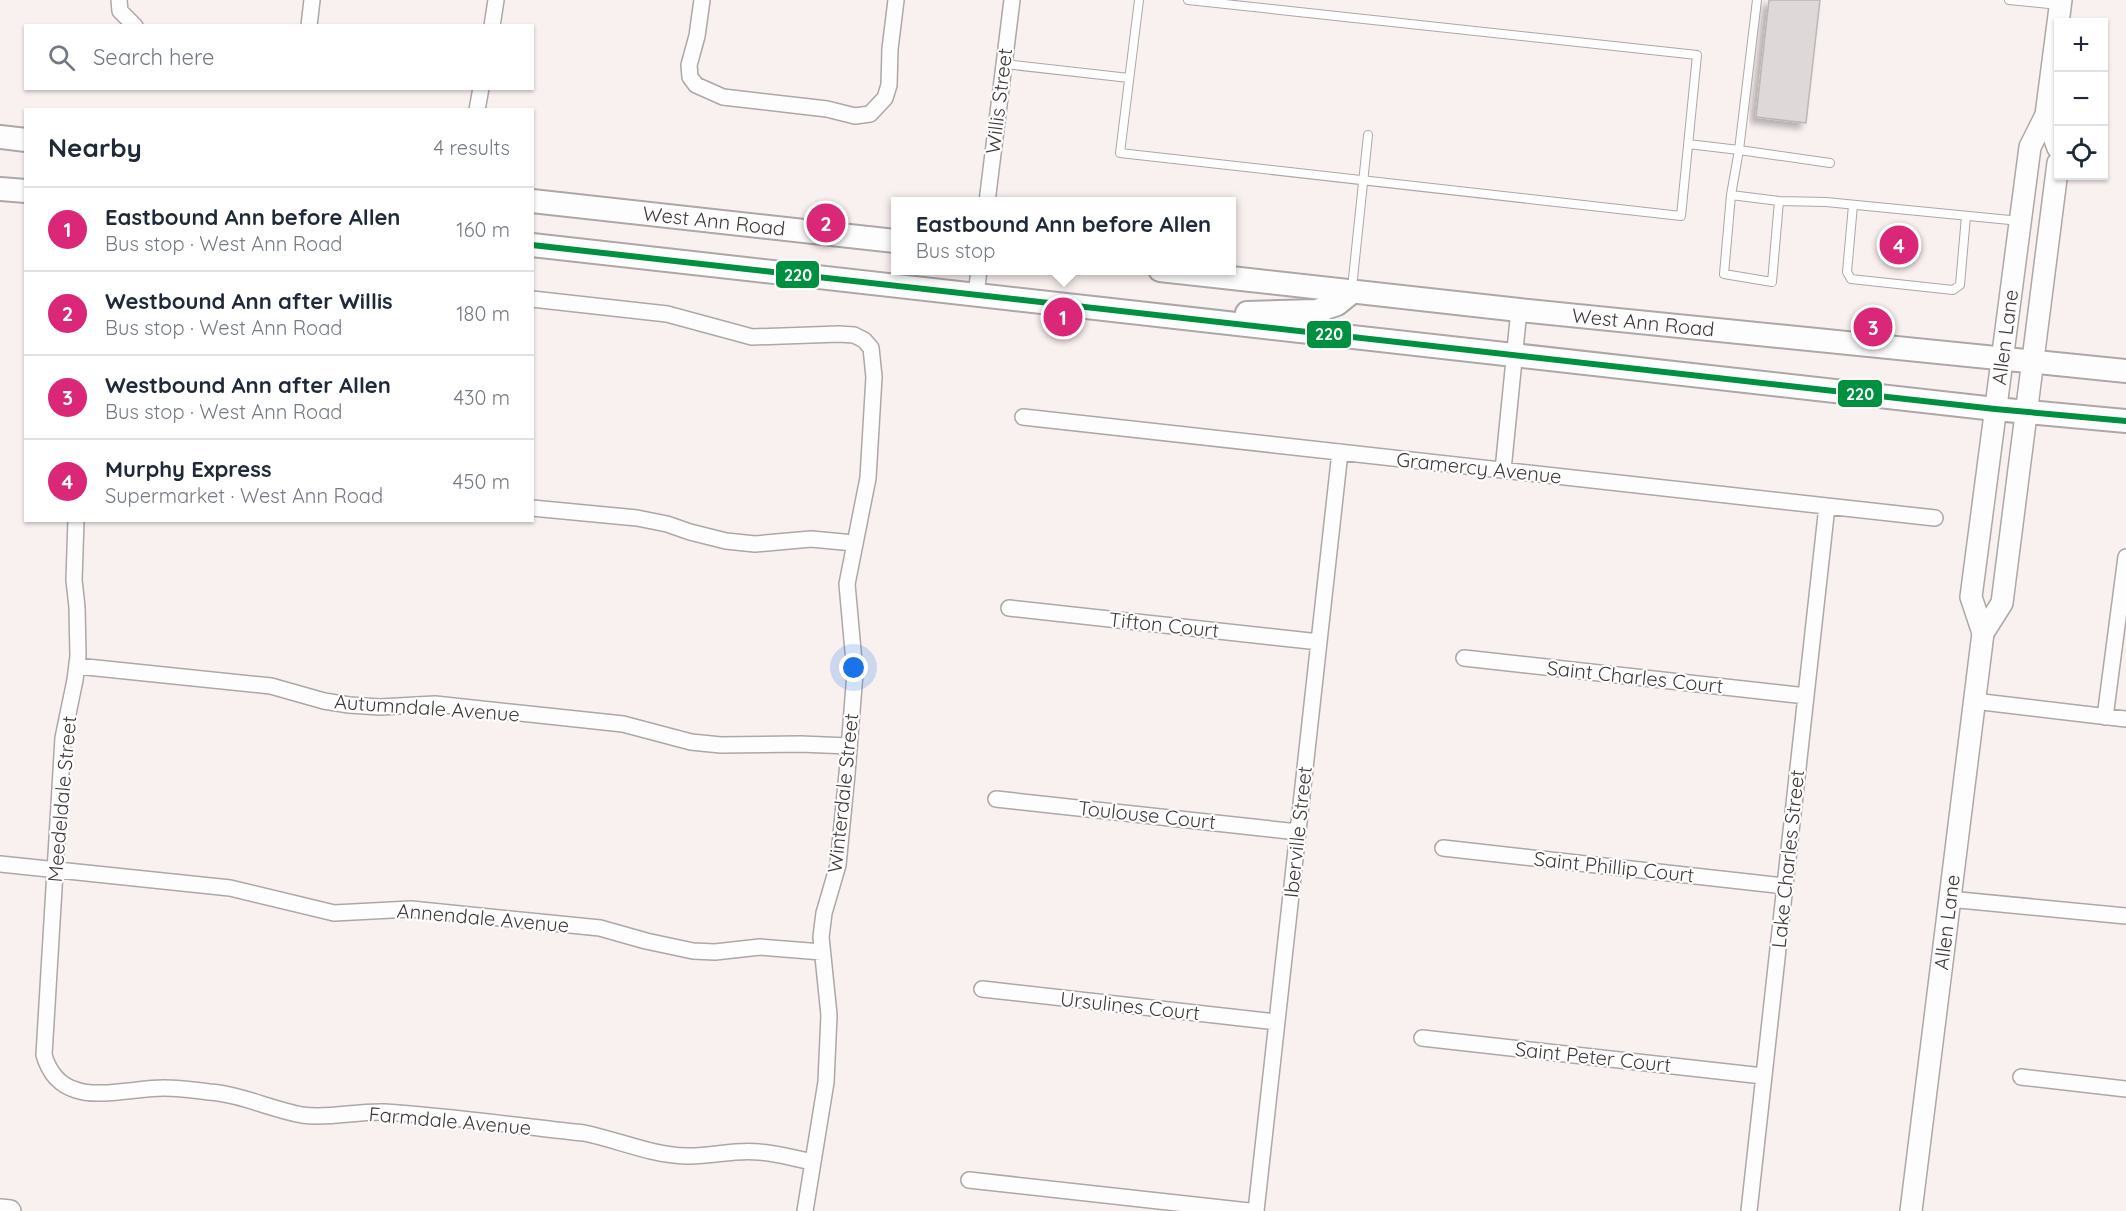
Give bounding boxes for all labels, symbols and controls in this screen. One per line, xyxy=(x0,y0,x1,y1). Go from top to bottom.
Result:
map controls xyxy=(2054,18,2108,180)
button: + xyxy=(2054,18,2108,72)
search box xyxy=(24,24,534,90)
icon: search xyxy=(45,41,78,74)
text: Search here xyxy=(93,43,214,71)
street label: Willis Street xyxy=(980,46,1017,155)
button: − xyxy=(2054,72,2108,126)
button: locate xyxy=(2054,126,2108,180)
text: Nearby xyxy=(48,131,142,164)
text: 4 results xyxy=(434,135,510,160)
popup xyxy=(891,197,1236,275)
street label: West Ann Road xyxy=(641,200,786,241)
pin: 2 xyxy=(806,200,846,246)
text: Eastbound Ann before Allen xyxy=(105,203,400,231)
text: Eastbound Ann before Allen xyxy=(916,210,1211,238)
text: 1 xyxy=(64,217,71,242)
text: 160 m xyxy=(456,217,510,242)
pin: 4 xyxy=(1880,222,1918,268)
text: Bus stop · West Ann Road xyxy=(105,231,342,256)
text: Bus stop xyxy=(916,238,995,263)
line badge: 220 xyxy=(775,260,820,289)
text: 220 xyxy=(784,265,812,285)
text: Westbound Ann after Willis xyxy=(105,287,393,315)
street label: Allen Lane xyxy=(1986,288,2023,386)
pin: 1 xyxy=(1044,294,1082,340)
text: 2 xyxy=(62,301,73,326)
text: 180 m xyxy=(456,301,510,326)
street label: West Ann Road xyxy=(1571,302,1716,342)
pin: 3 xyxy=(1854,304,1892,350)
text: Bus stop · West Ann Road xyxy=(105,315,342,340)
line badge: 220 xyxy=(1306,320,1352,349)
text: 220 xyxy=(1315,324,1343,344)
text: Westbound Ann after Allen xyxy=(105,371,391,399)
line badge: 220 xyxy=(1837,379,1883,408)
text: 220 xyxy=(1846,384,1874,404)
text: 3 xyxy=(62,385,73,410)
text: 430 m xyxy=(453,385,510,410)
text: Bus stop · West Ann Road xyxy=(105,399,342,424)
street label: Gramercy Avenue xyxy=(1395,446,1563,489)
text: Murphy Express xyxy=(105,455,272,483)
text: 4 xyxy=(62,469,73,494)
text: 450 m xyxy=(453,469,510,494)
text: Supermarket · West Ann Road xyxy=(105,483,383,508)
street label: Tifton Court xyxy=(1108,606,1220,643)
your location xyxy=(839,653,868,682)
street label: Saint Charles Court xyxy=(1546,655,1725,698)
street label: Autumndale Avenue xyxy=(333,689,521,726)
street label: Winterdale Street xyxy=(822,712,863,874)
street label: Meedeldale Street xyxy=(42,714,81,883)
street label: Iberville Street xyxy=(1278,765,1317,899)
street label: Lake Charles Street xyxy=(1766,768,1809,949)
street label: Toulouse Court xyxy=(1077,795,1217,834)
street label: Saint Phillip Court xyxy=(1533,846,1696,887)
street label: Allen Lane xyxy=(1928,873,1965,971)
street label: Annendale Avenue xyxy=(396,898,570,937)
street label: Ursulines Court xyxy=(1059,986,1201,1025)
street label: Saint Peter Court xyxy=(1514,1036,1672,1077)
street label: Farmdale Avenue xyxy=(368,1101,532,1140)

